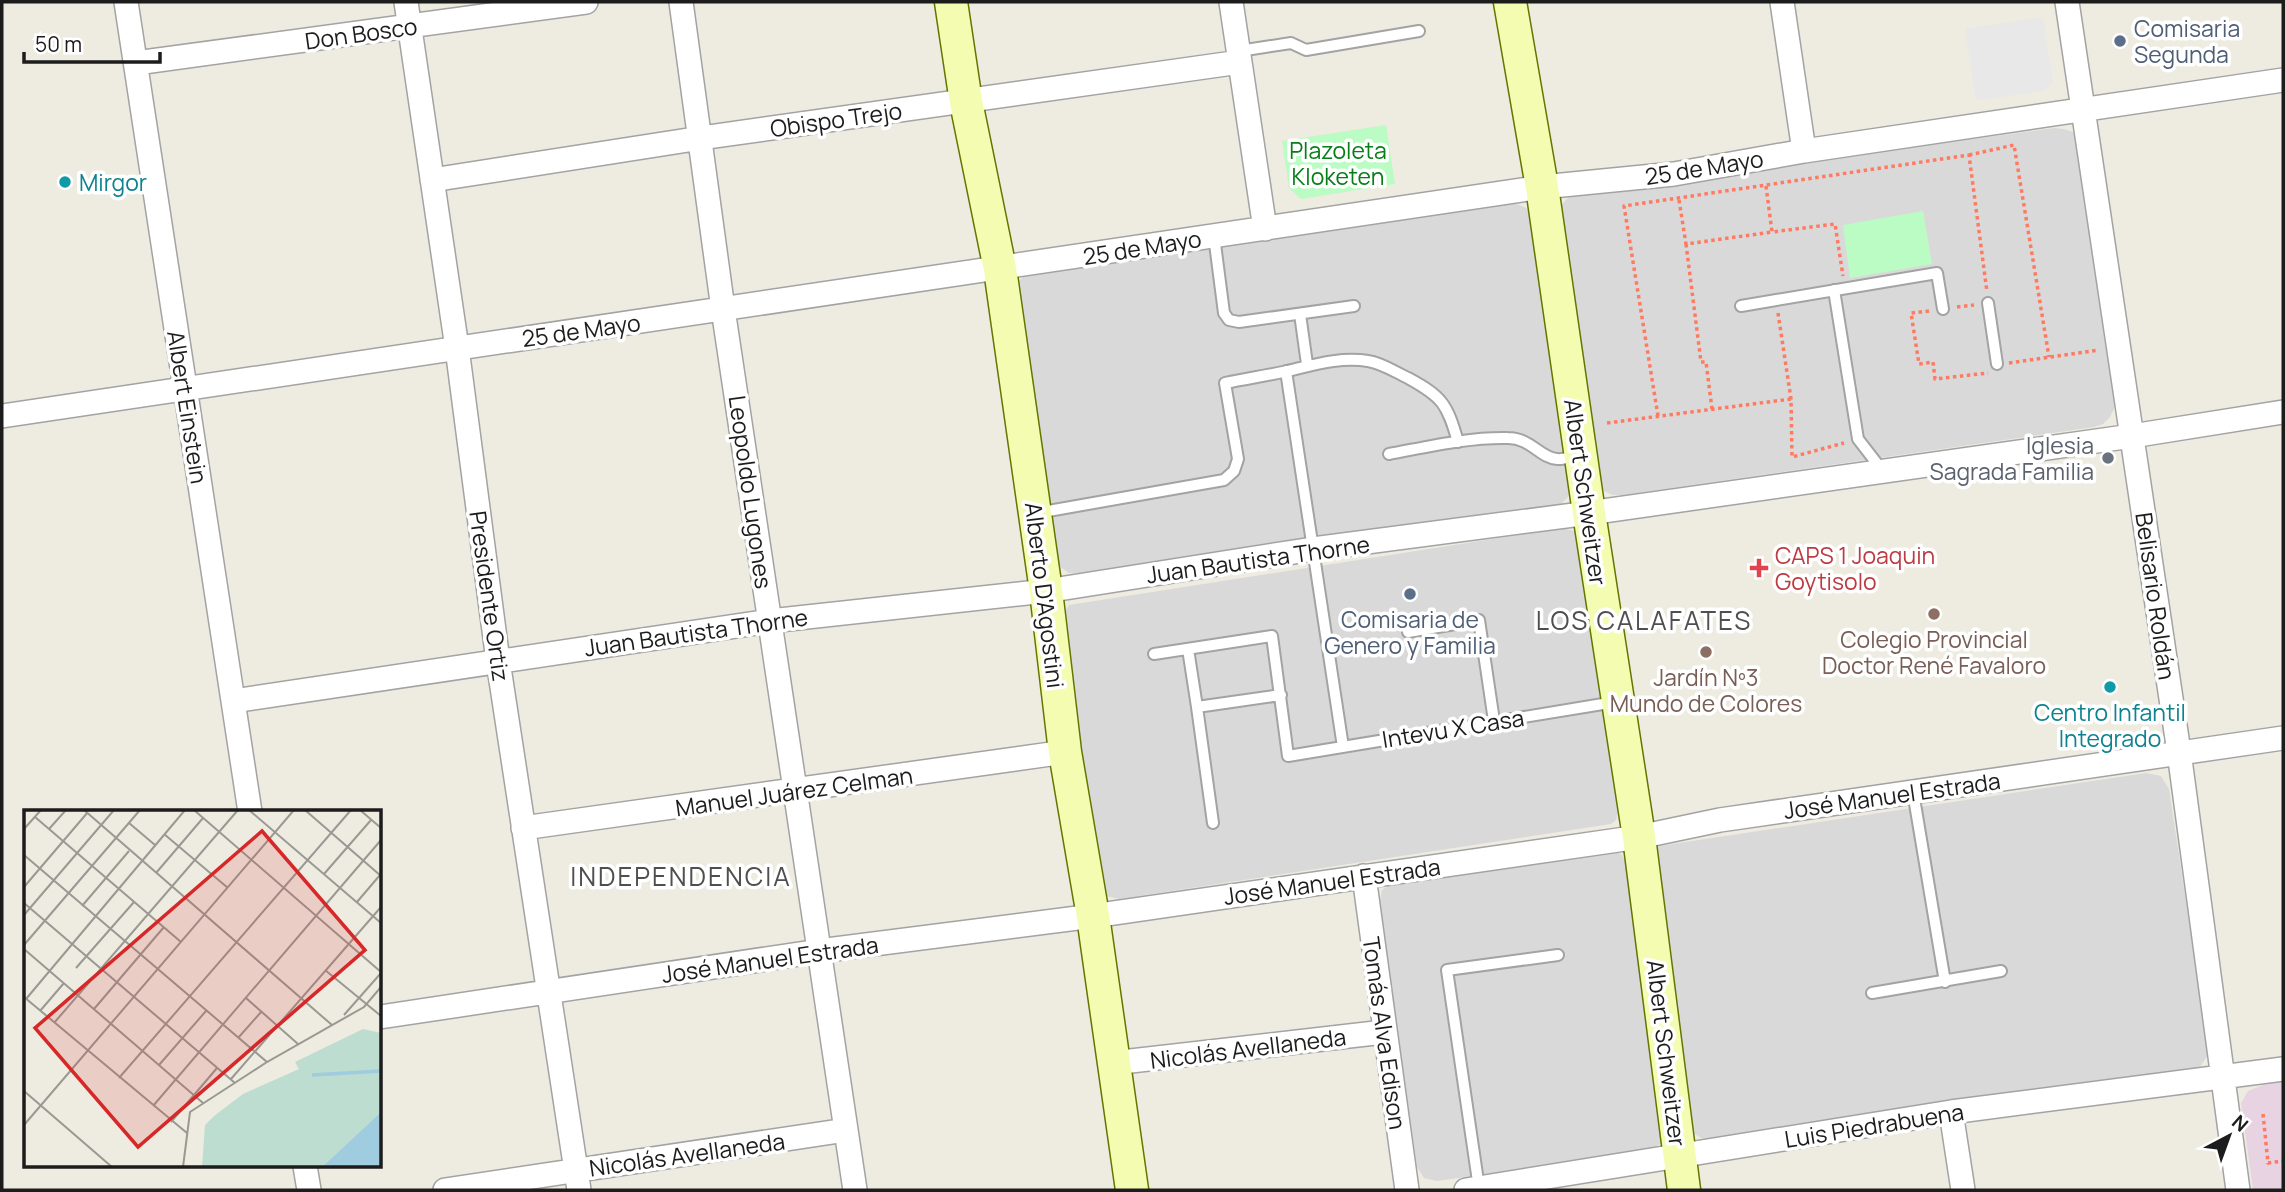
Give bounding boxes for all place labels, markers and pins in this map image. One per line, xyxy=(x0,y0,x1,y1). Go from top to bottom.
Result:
place label: Comisaria Segunda xyxy=(2134,12,2240,70)
marker: Comisaria Segunda xyxy=(2112,33,2128,49)
place label: Mirgor xyxy=(79,166,147,198)
marker: Mirgor xyxy=(57,174,73,190)
place label: Iglesia Sagrada Familia xyxy=(1930,429,2094,487)
marker: Iglesia Sagrada Familia xyxy=(2100,450,2116,466)
place label: CAPS 1 Joaquin Goytisolo xyxy=(1775,539,1935,597)
marker: CAPS 1 Joaquin Goytisolo xyxy=(1749,558,1769,578)
marker: Comisaria de Genero y Familia xyxy=(1402,586,1418,602)
place label: Comisaria de Genero y Familia xyxy=(1324,603,1496,661)
marker: Colegio Provincial Doctor René Favaloro xyxy=(1926,606,1942,622)
place label: Colegio Provincial Doctor René Favaloro xyxy=(1822,623,2046,681)
marker: Jardín Nº3 Mundo de Colores xyxy=(1698,644,1714,660)
place label: Jardín Nº3 Mundo de Colores xyxy=(1610,661,1802,719)
marker: Centro Infantil Integrado xyxy=(2102,679,2118,695)
place label: Centro Infantil Integrado xyxy=(2034,696,2186,754)

